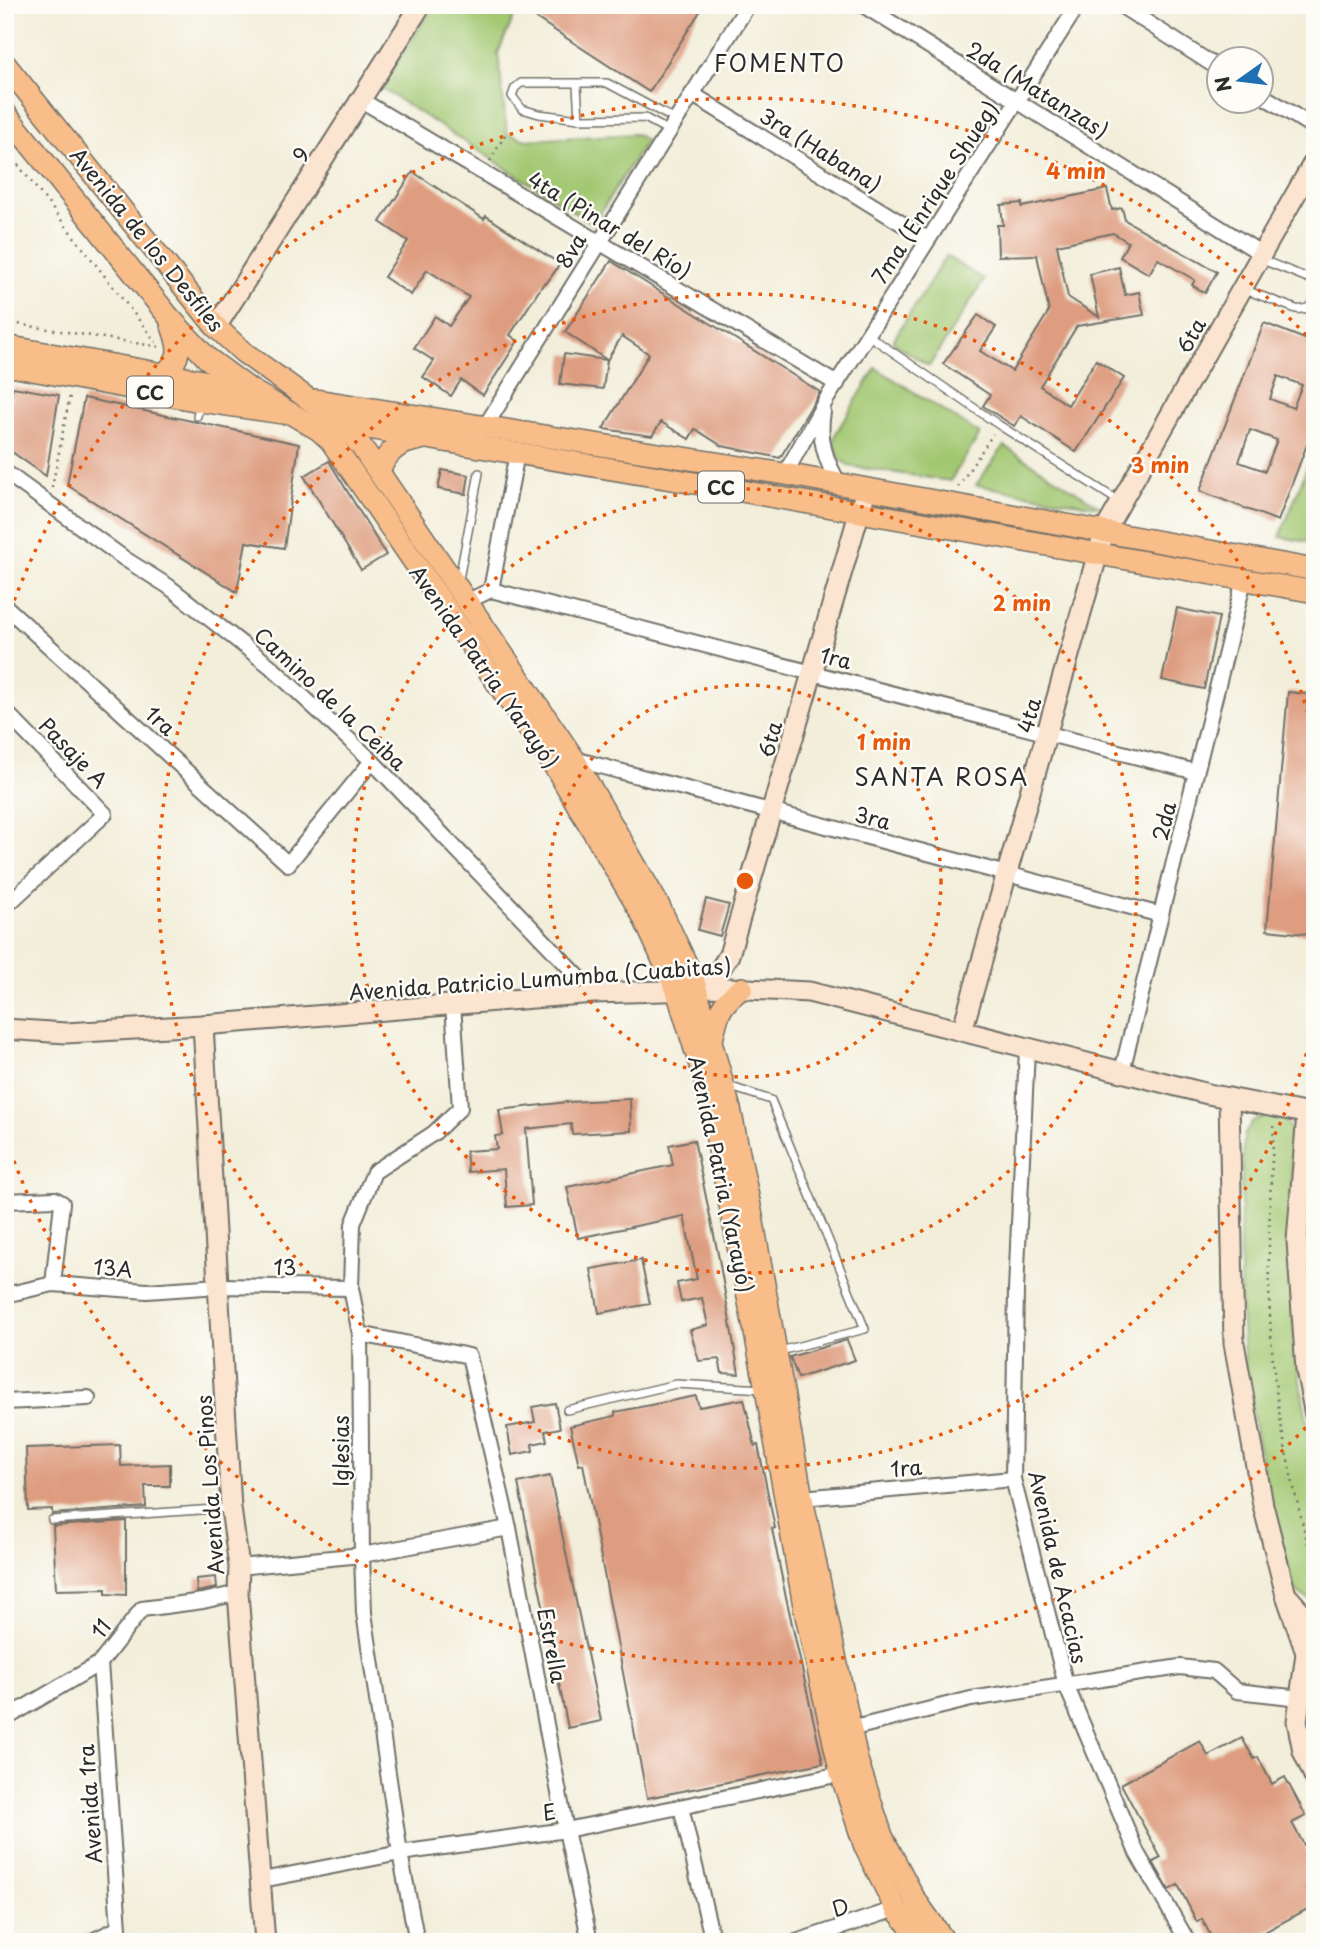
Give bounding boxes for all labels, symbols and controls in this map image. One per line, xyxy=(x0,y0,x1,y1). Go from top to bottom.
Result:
street label: 2da (Matanzas) xyxy=(961,33,1115,145)
district label: FOMENTO xyxy=(714,45,846,80)
north arrow xyxy=(1204,46,1274,116)
text: N xyxy=(1207,74,1238,95)
street label: 7ma (Enrique Shueg) xyxy=(863,94,1005,290)
street label: 3ra (Habana) xyxy=(754,99,888,199)
street label: Avenida de los Desfiles xyxy=(63,140,233,338)
street label: 9 xyxy=(283,140,317,168)
text: 4 min xyxy=(1046,154,1106,186)
street label: 4ta (Pinar del Río) xyxy=(522,162,698,286)
street label: 8va xyxy=(547,226,593,274)
street label: 6ta xyxy=(1167,311,1213,359)
road number: CC xyxy=(127,376,173,408)
text: 3 min xyxy=(1130,448,1190,480)
road number: CC xyxy=(698,472,744,502)
street label: Avenida Patria (Yarayó) xyxy=(403,558,567,774)
text: 2 min xyxy=(993,586,1051,618)
street label: Camino de la Ceiba xyxy=(248,619,415,778)
street label: 1ra xyxy=(817,638,855,676)
street label: 4ta xyxy=(1008,694,1048,736)
street label: 1ra xyxy=(139,697,184,743)
street label: Pasaje A xyxy=(32,709,116,795)
street label: 6ta xyxy=(749,717,789,761)
text: 1 min xyxy=(857,725,911,757)
district label: SANTA ROSA xyxy=(855,759,1029,794)
street label: 3ra xyxy=(851,797,895,837)
street label: 2da xyxy=(1143,798,1183,844)
centre of rings xyxy=(733,869,757,893)
street label: Avenida Patricio Lumumba (Cuabitas) xyxy=(348,949,732,1007)
street label: Avenida Patria (Yarayó) xyxy=(681,1052,763,1296)
street label: 13A xyxy=(92,1249,134,1285)
street label: 13 xyxy=(273,1250,297,1282)
street label: Avenida Los Pinos xyxy=(187,1394,231,1576)
street label: Iglesias xyxy=(324,1415,356,1487)
street label: 1ra xyxy=(889,1450,923,1484)
street label: Avenida de Acacias xyxy=(1021,1467,1097,1667)
street label: Estrella xyxy=(530,1605,576,1685)
street label: 11 xyxy=(82,1611,118,1645)
street label: Avenida 1ra xyxy=(69,1743,109,1865)
street label: E xyxy=(540,1794,558,1828)
street label: D xyxy=(827,1888,853,1924)

